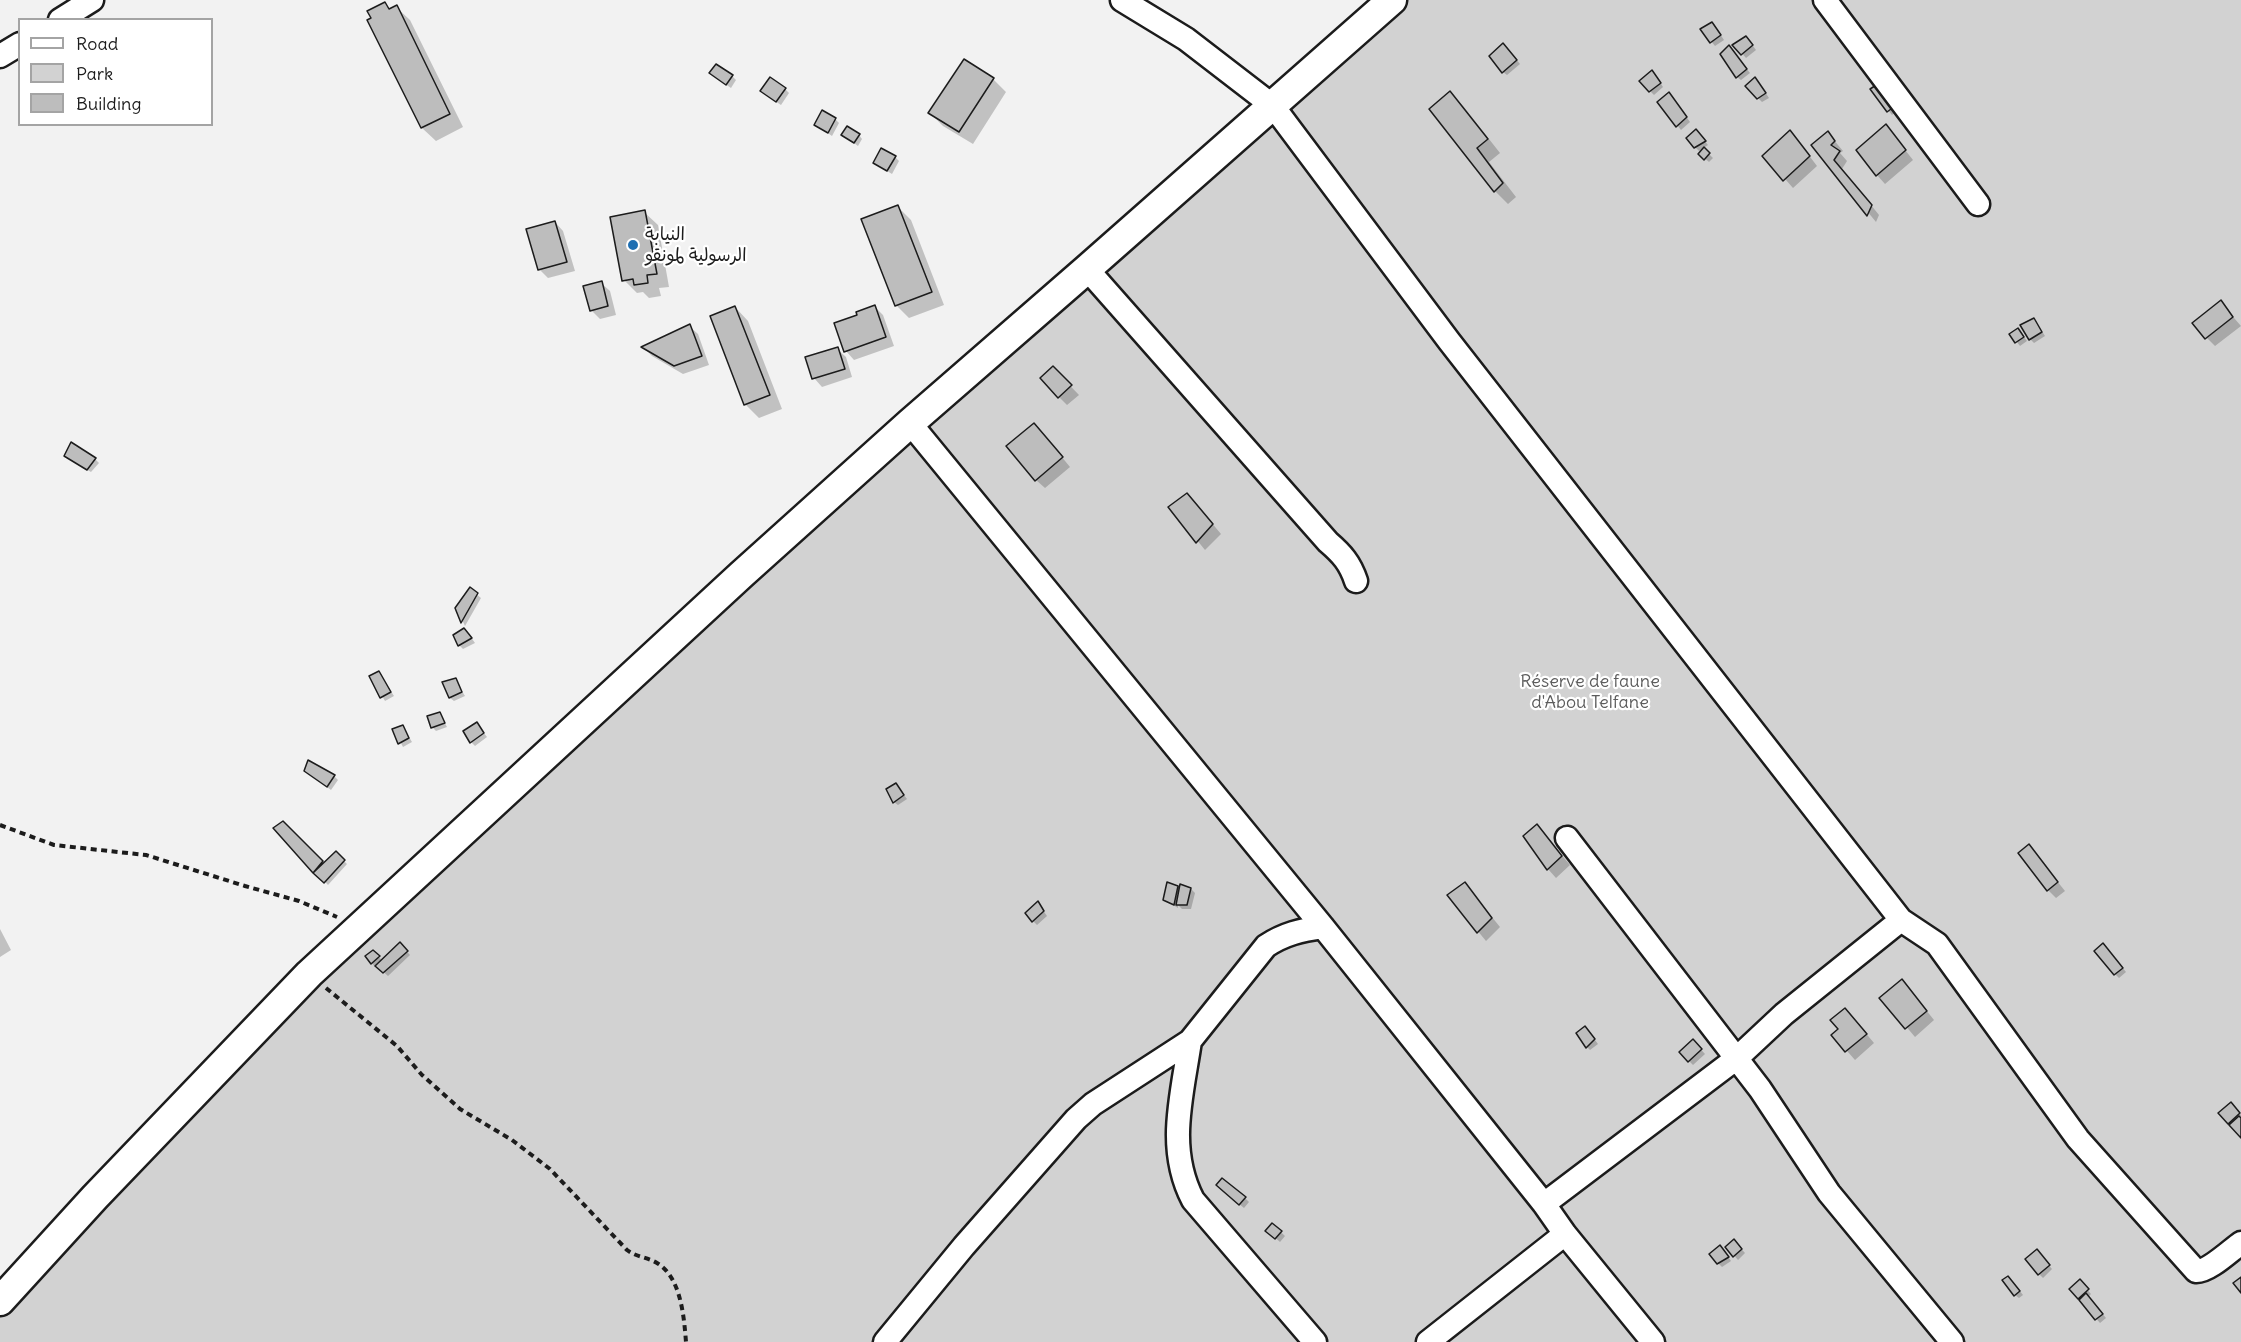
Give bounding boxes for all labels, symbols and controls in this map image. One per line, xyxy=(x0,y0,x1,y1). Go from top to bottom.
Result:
legend xyxy=(18,18,213,126)
text: Road xyxy=(76,32,118,55)
text: Park xyxy=(76,62,113,85)
text: Building xyxy=(76,92,141,115)
place label: النيابة الرسولية لمونقو xyxy=(645,224,747,266)
marker: النيابة الرسولية لمونقو xyxy=(626,238,640,252)
park label: Réserve de faune d'Abou Telfane xyxy=(1520,671,1660,714)

